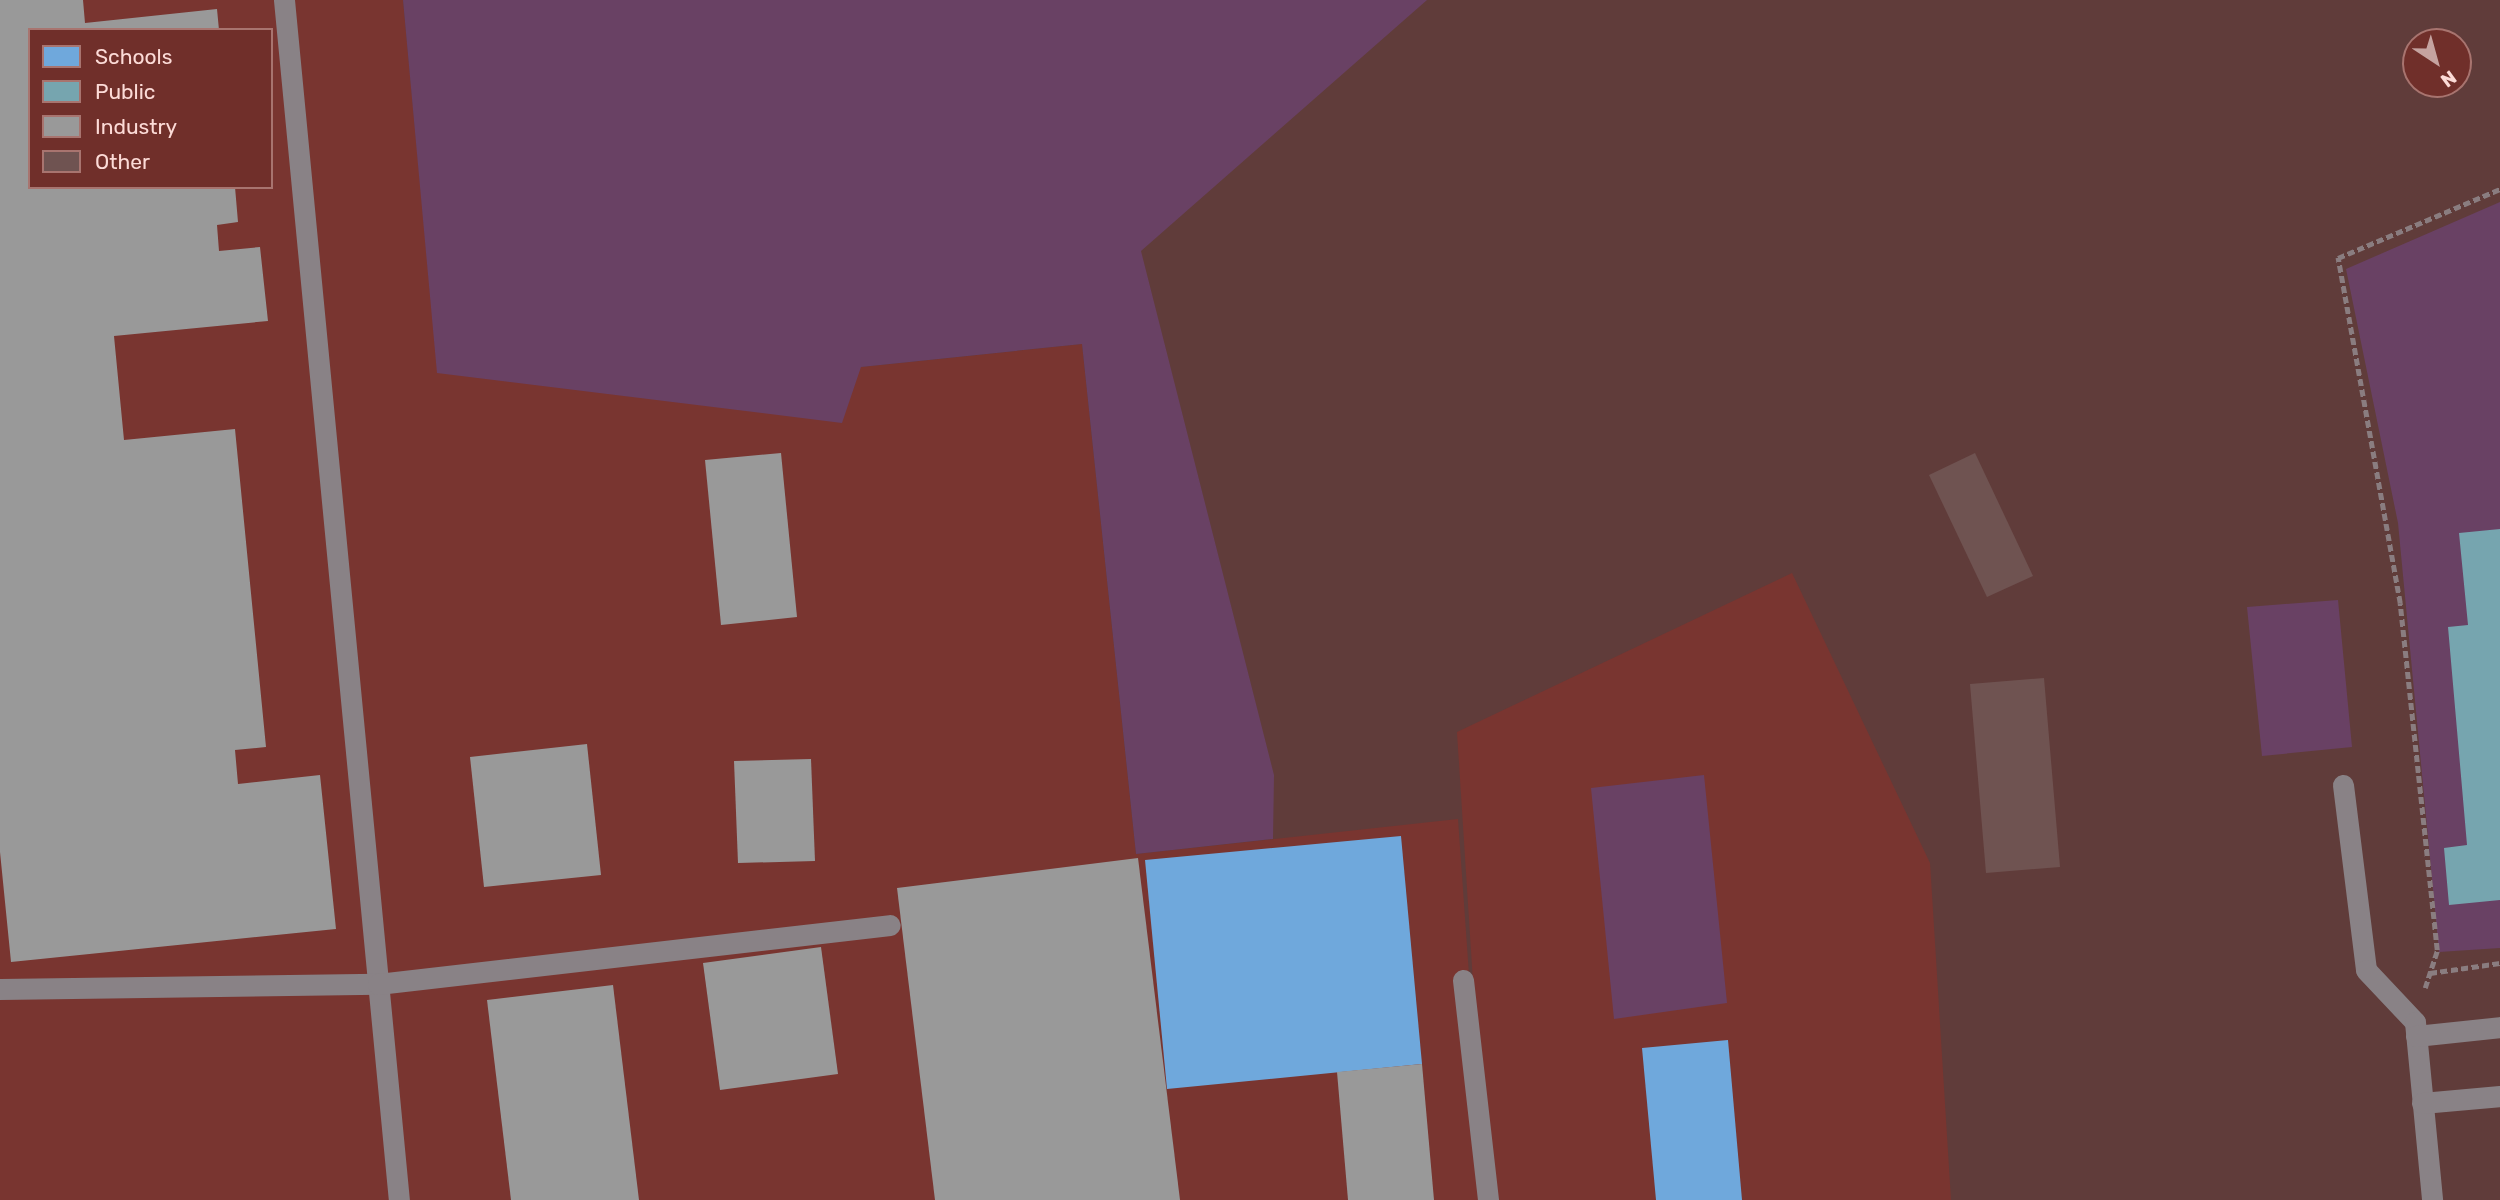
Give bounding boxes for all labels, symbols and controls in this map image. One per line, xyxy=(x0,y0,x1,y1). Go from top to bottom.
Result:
legend xyxy=(28,28,273,189)
north arrow xyxy=(2402,28,2472,98)
text: Schools xyxy=(95,44,172,69)
text: N xyxy=(2436,65,2461,92)
text: Public xyxy=(95,79,155,104)
text: Industry xyxy=(95,114,177,139)
text: Other xyxy=(95,149,150,174)

